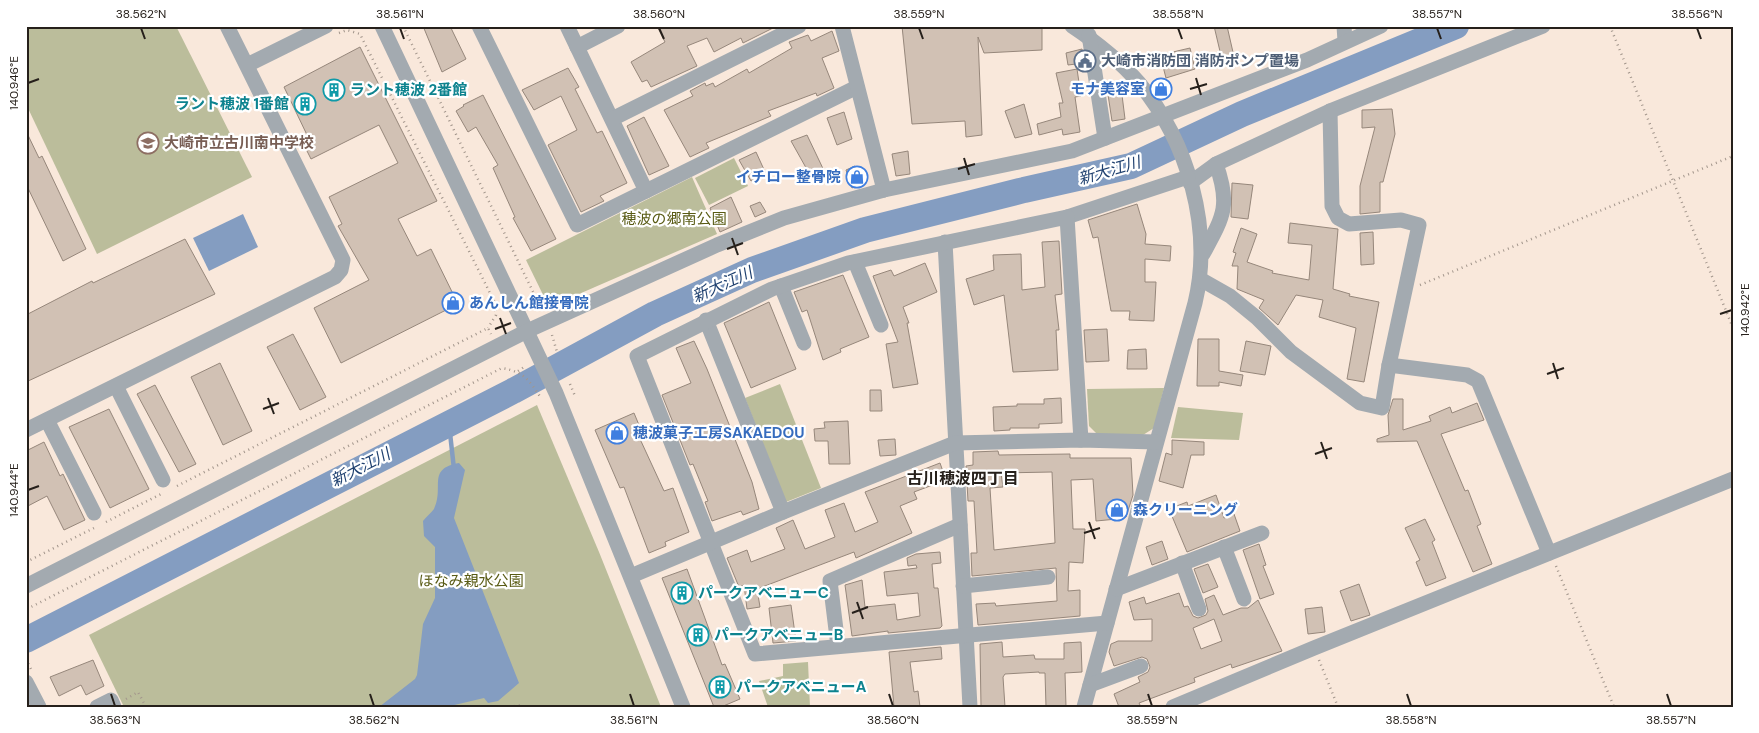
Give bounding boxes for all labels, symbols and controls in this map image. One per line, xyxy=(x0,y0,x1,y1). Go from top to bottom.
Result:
text: 38.562°N xyxy=(116,6,166,22)
text: 38.561°N xyxy=(376,6,424,22)
text: 38.560°N xyxy=(633,6,685,22)
text: 38.559°N xyxy=(893,6,945,22)
text: 38.558°N xyxy=(1152,6,1204,22)
text: 38.557°N xyxy=(1412,6,1462,22)
text: 38.556°N xyxy=(1671,6,1723,22)
public building icon: 大崎市消防団 消防ポンプ置場 xyxy=(1073,49,1097,73)
place label: 大崎市消防団 消防ポンプ置場 xyxy=(1101,51,1299,71)
text: 140.946°E xyxy=(6,56,22,110)
shop icon: モナ美容室 xyxy=(1149,77,1173,101)
building icon: ラント穂波 2番館 xyxy=(322,78,346,102)
place label: モナ美容室 xyxy=(1070,79,1145,99)
place label: ラント穂波 2番館 xyxy=(350,80,467,100)
building icon: ラント穂波 1番館 xyxy=(293,92,317,116)
place label: ラント穂波 1番館 xyxy=(175,94,289,114)
school or university icon: 大崎市立古川南中学校 xyxy=(136,131,160,155)
place label: 大崎市立古川南中学校 xyxy=(164,133,314,153)
water label: 新大江川 xyxy=(1075,151,1145,189)
shop icon: イチロー整骨院 xyxy=(845,165,869,189)
place label: イチロー整骨院 xyxy=(736,167,841,187)
park label: 穂波の郷南公園 xyxy=(621,209,727,229)
water label: 新大江川 xyxy=(689,261,758,307)
text: 140.942°E xyxy=(1737,283,1753,337)
shop icon: あんしん館接骨院 xyxy=(441,291,465,315)
place label: あんしん館接骨院 xyxy=(469,293,589,313)
shop icon: 穂波菓子工房SAKAEDOU xyxy=(605,421,629,445)
place label: 穂波菓子工房SAKAEDOU xyxy=(633,423,805,443)
water label: 新大江川 xyxy=(327,443,395,491)
text: 140.944°E xyxy=(6,463,22,517)
district label: 古川穂波四丁目 xyxy=(907,468,1019,489)
shop icon: 森クリーニング xyxy=(1105,498,1129,522)
place label: 森クリーニング xyxy=(1133,500,1238,520)
park label: ほなみ親水公園 xyxy=(418,571,524,591)
building icon: パークアベニューC xyxy=(670,581,694,605)
place label: パークアベニューC xyxy=(698,583,829,603)
building icon: パークアベニューB xyxy=(686,623,710,647)
place label: パークアベニューB xyxy=(714,625,843,645)
building icon: パークアベニューA xyxy=(708,675,732,699)
place label: パークアベニューA xyxy=(736,677,867,697)
text: 38.563°N xyxy=(89,712,141,728)
text: 38.562°N xyxy=(349,712,399,728)
text: 38.561°N xyxy=(610,712,658,728)
text: 38.560°N xyxy=(867,712,919,728)
text: 38.559°N xyxy=(1126,712,1178,728)
text: 38.558°N xyxy=(1385,712,1437,728)
text: 38.557°N xyxy=(1646,712,1696,728)

